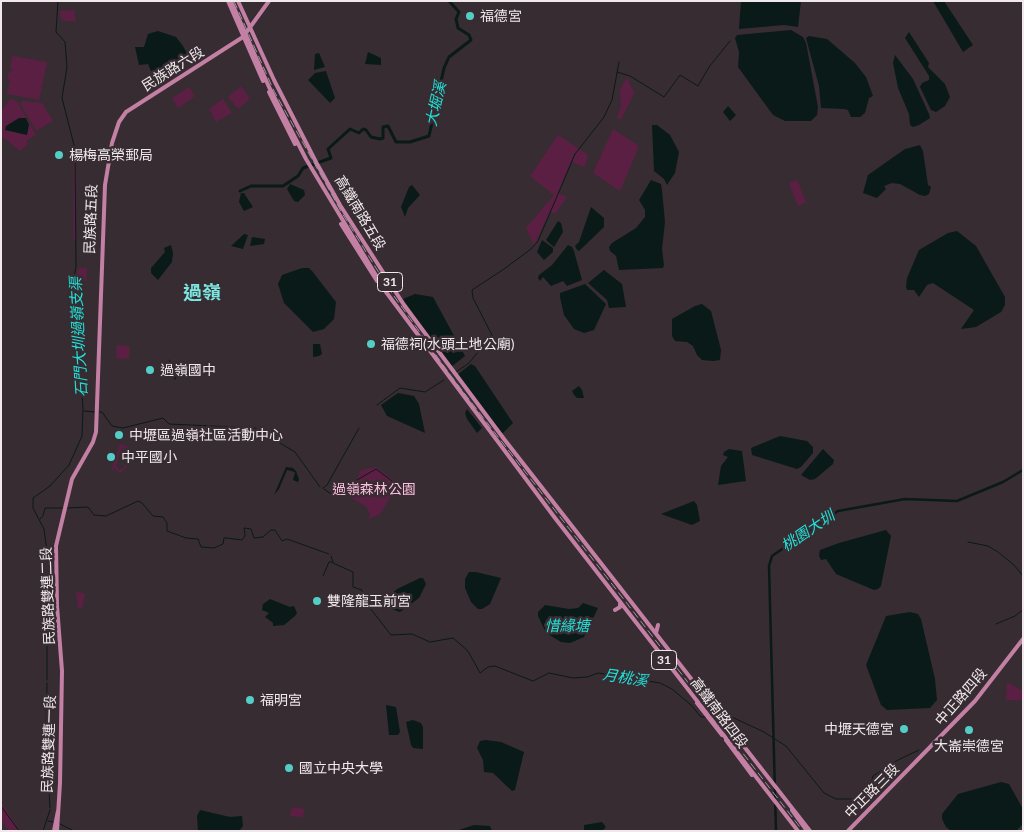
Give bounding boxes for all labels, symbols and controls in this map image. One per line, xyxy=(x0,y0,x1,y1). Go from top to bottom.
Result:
place label: 福德宮 xyxy=(480,8,522,24)
marker: 福德宮 xyxy=(464,10,476,22)
street label: 民族路六段 xyxy=(139,43,207,95)
water label: 大堀溪 xyxy=(422,80,450,128)
place label: 楊梅高榮郵局 xyxy=(69,147,153,163)
marker: 楊梅高榮郵局 xyxy=(53,149,65,161)
street label: 高鐵南路五段 xyxy=(331,173,389,253)
street label: 民族路五段 xyxy=(81,184,101,254)
road number: 31 xyxy=(378,272,402,292)
water label: 石門大圳過嶺支渠 xyxy=(67,277,91,397)
district label: 過嶺 xyxy=(183,282,221,304)
place label: 福德祠(水頭土地公廟) xyxy=(381,336,514,352)
marker: 福德祠(水頭土地公廟) xyxy=(365,338,377,350)
place label: 過嶺國中 xyxy=(160,362,216,378)
marker: 過嶺國中 xyxy=(144,364,156,376)
place label: 中壢區過嶺社區活動中心 xyxy=(129,427,283,443)
marker: 中壢區過嶺社區活動中心 xyxy=(113,429,125,441)
place label: 中平國小 xyxy=(121,449,177,465)
marker: 中平國小 xyxy=(105,451,117,463)
park label: 過嶺森林公園 xyxy=(332,481,416,497)
water label: 桃園大圳 xyxy=(778,507,838,555)
street label: 民族路雙連二段 xyxy=(38,547,58,645)
place label: 雙隆龍玉前宮 xyxy=(327,593,411,609)
marker: 雙隆龍玉前宮 xyxy=(311,595,323,607)
water label: 惜緣塘 xyxy=(545,617,589,635)
road number: 31 xyxy=(652,650,676,670)
street label: 中正路四段 xyxy=(932,665,990,729)
water label: 月桃溪 xyxy=(601,666,649,690)
street label: 高鐵南路四段 xyxy=(687,674,751,752)
place label: 福明宮 xyxy=(260,692,302,708)
marker: 福明宮 xyxy=(244,694,256,706)
street label: 民族路雙連一段 xyxy=(39,695,59,793)
place label: 中壢天德宮 xyxy=(824,721,894,737)
marker: 中壢天德宮 xyxy=(898,723,910,735)
marker: 大崙崇德宮 xyxy=(963,724,975,736)
place label: 大崙崇德宮 xyxy=(934,738,1004,754)
place label: 國立中央大學 xyxy=(299,760,383,776)
street label: 中正路三段 xyxy=(841,760,903,822)
marker: 國立中央大學 xyxy=(283,762,295,774)

